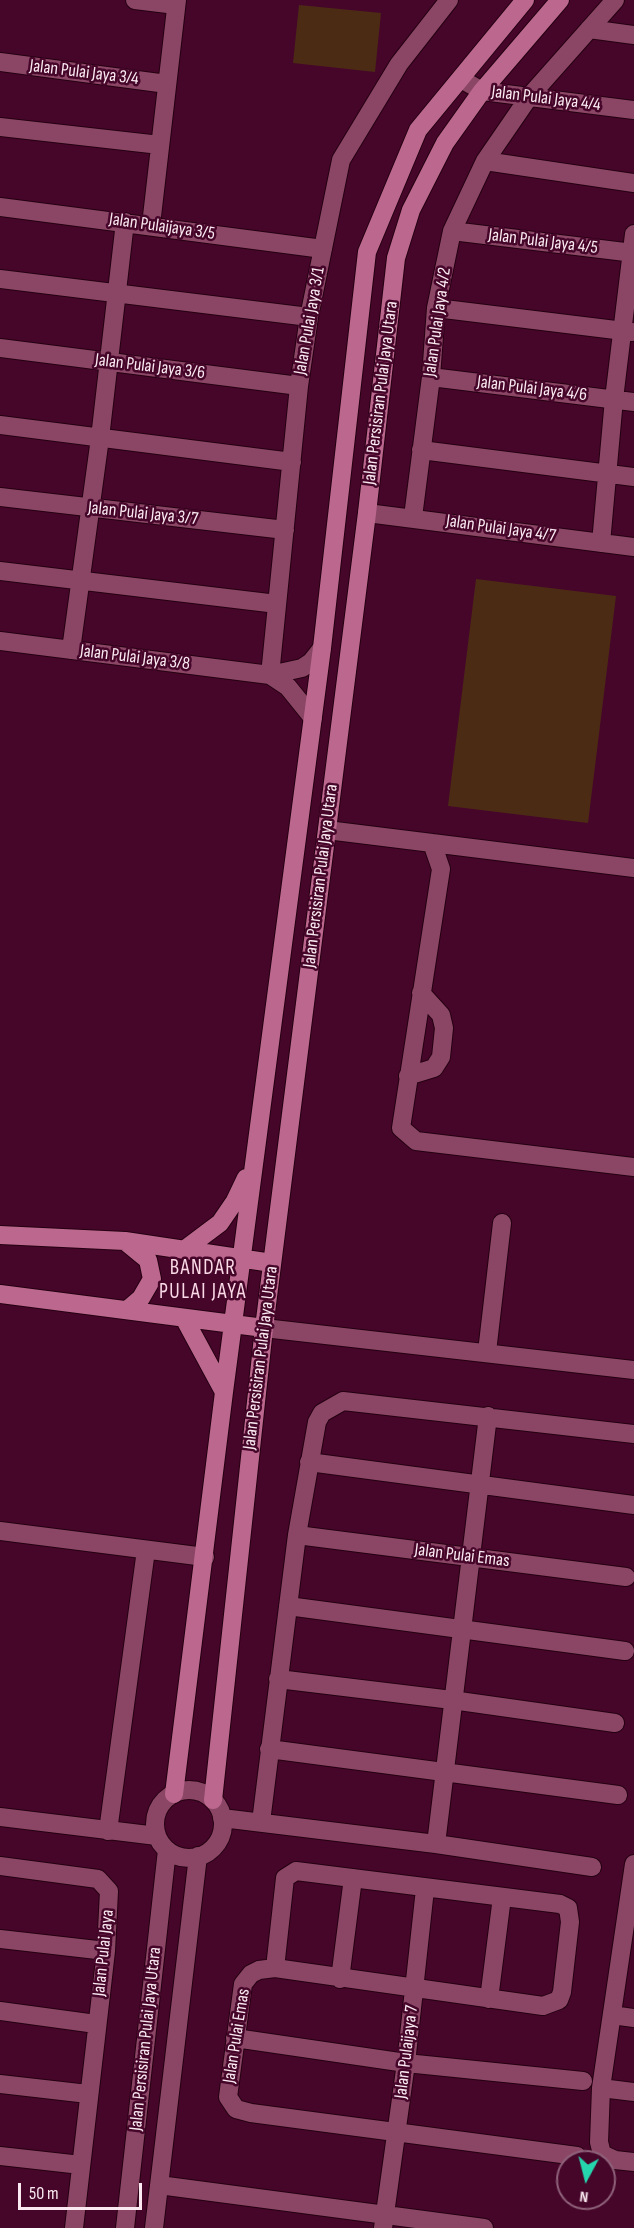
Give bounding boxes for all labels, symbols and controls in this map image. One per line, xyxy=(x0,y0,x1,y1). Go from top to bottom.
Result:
street label: Jalan Pulai Jaya 3/4 xyxy=(28,56,140,90)
street label: Jalan Pulai Jaya 4/4 xyxy=(490,82,602,116)
street label: Jalan Pulaijaya 3/5 xyxy=(108,209,216,245)
street label: Jalan Pulai Jaya 4/5 xyxy=(487,225,599,259)
street label: Jalan Pulai Jaya 3/1 xyxy=(290,265,330,377)
street label: Jalan Pulai Jaya 4/2 xyxy=(420,266,456,378)
street label: Jalan Persisiran Pulai Jaya Utara xyxy=(359,300,403,486)
street label: Jalan Pulai Jaya 3/6 xyxy=(94,350,206,384)
street label: Jalan Pulai Jaya 4/6 xyxy=(476,372,588,406)
street label: Jalan Pulai Jaya 3/7 xyxy=(87,497,199,531)
street label: Jalan Pulai Jaya 4/7 xyxy=(445,511,557,547)
street label: Jalan Pulai Jaya 3/8 xyxy=(79,641,191,675)
street label: Jalan Persisiran Pulai Jaya Utara xyxy=(299,783,343,969)
district label: BANDAR PULAI JAYA xyxy=(159,1256,247,1306)
street label: Jalan Persisiran Pulai Jaya Utara xyxy=(239,1265,283,1451)
street label: Jalan Pulai Emas xyxy=(413,1539,511,1573)
street label: Jalan Pulai Jaya xyxy=(89,1909,119,1997)
street label: Jalan Persisiran Pulai Jaya Utara xyxy=(126,1946,166,2132)
street label: Jalan Pulai Emas xyxy=(219,1987,255,2085)
street label: Jalan Pulaijaya 7 xyxy=(391,2004,423,2100)
north arrow xyxy=(556,2150,616,2210)
scale bar xyxy=(21,2171,146,2209)
text: 50 m xyxy=(29,2183,59,2204)
text: N xyxy=(579,2186,589,2206)

